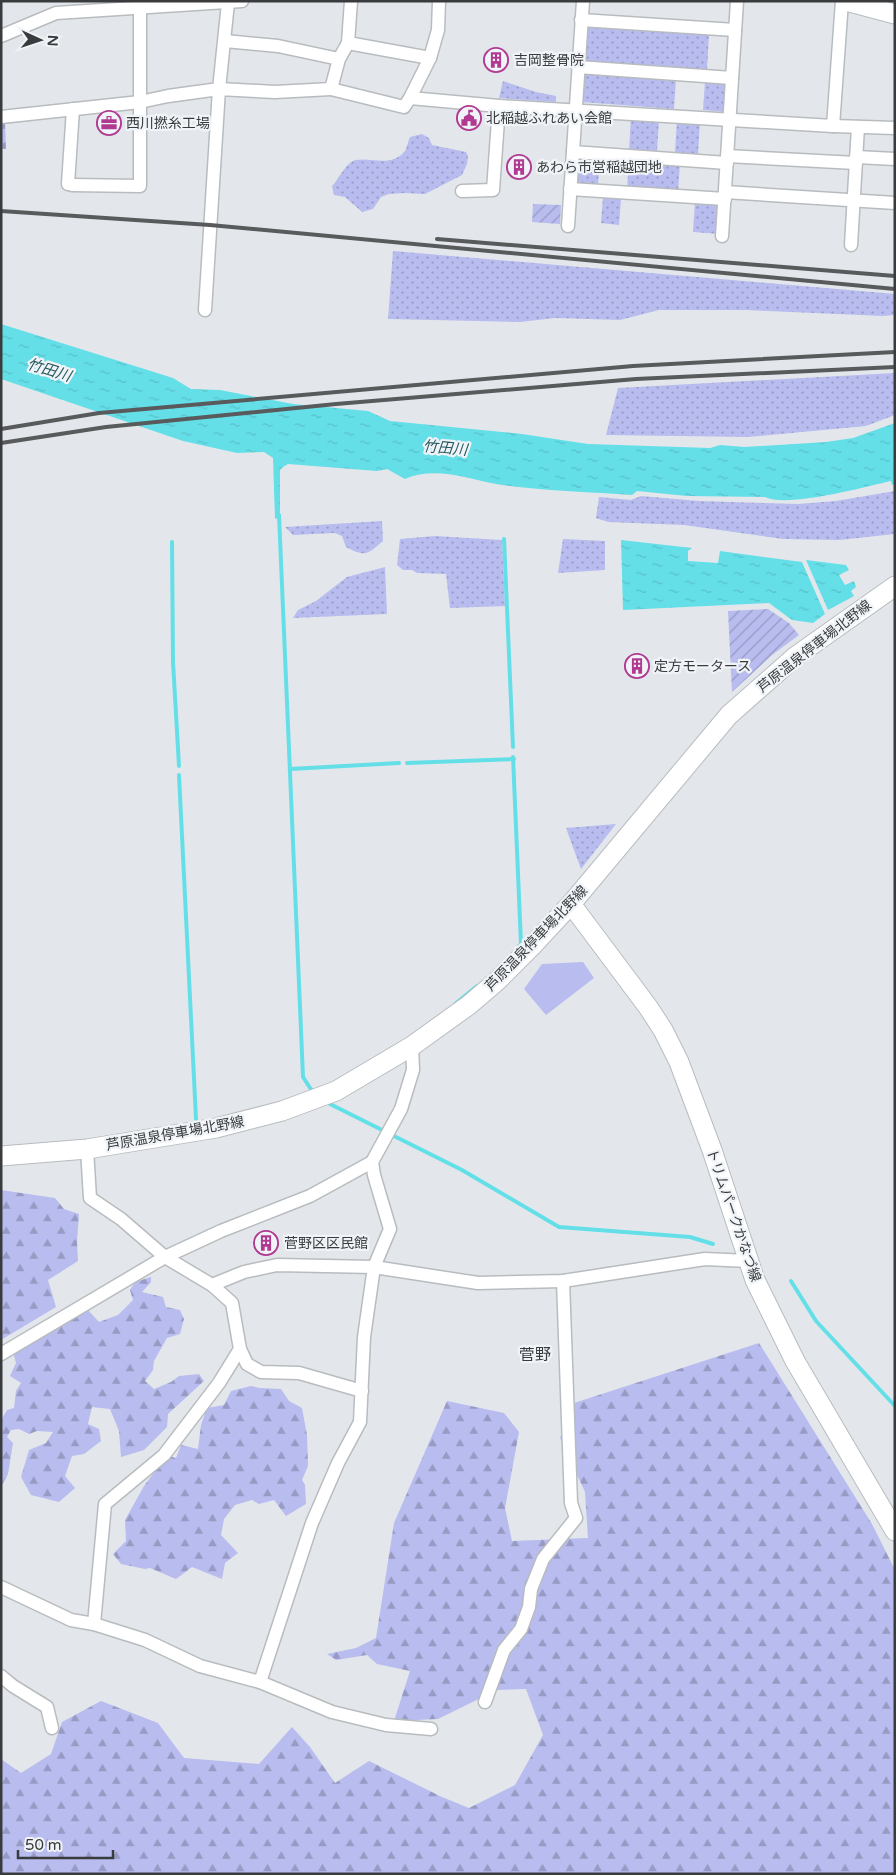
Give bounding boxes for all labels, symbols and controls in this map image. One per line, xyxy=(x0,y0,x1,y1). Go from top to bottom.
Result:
north arrow xyxy=(15,15,65,65)
text: N xyxy=(44,35,61,47)
building icon: 吉岡整骨院 xyxy=(483,47,509,73)
place label: 吉岡整骨院 xyxy=(514,52,584,69)
public building icon: 北稲越ふれあい会館 xyxy=(456,105,482,131)
office icon: 西川撚糸工場 xyxy=(96,110,122,136)
place label: 北稲越ふれあい会館 xyxy=(486,110,612,127)
place label: 西川撚糸工場 xyxy=(126,115,210,132)
building icon: あわら市営稲越団地 xyxy=(506,154,532,180)
place label: あわら市営稲越団地 xyxy=(536,159,662,176)
water label: 竹田川 xyxy=(25,355,75,386)
water label: 竹田川 xyxy=(422,437,470,459)
street label: 芦原温泉停車場北野線 xyxy=(754,597,875,696)
building icon: 定方モータース xyxy=(624,653,650,679)
place label: 定方モータース xyxy=(654,658,751,675)
street label: 芦原温泉停車場北野線 xyxy=(482,882,591,995)
street label: 芦原温泉停車場北野線 xyxy=(105,1113,245,1154)
street label: トリムパークかなづ線 xyxy=(703,1146,764,1284)
building icon: 菅野区区民館 xyxy=(253,1230,279,1256)
place label: 菅野区区民館 xyxy=(284,1235,368,1252)
district label: 菅野 xyxy=(519,1345,551,1365)
scale bar xyxy=(18,1828,112,1860)
text: 50 m xyxy=(25,1836,62,1854)

